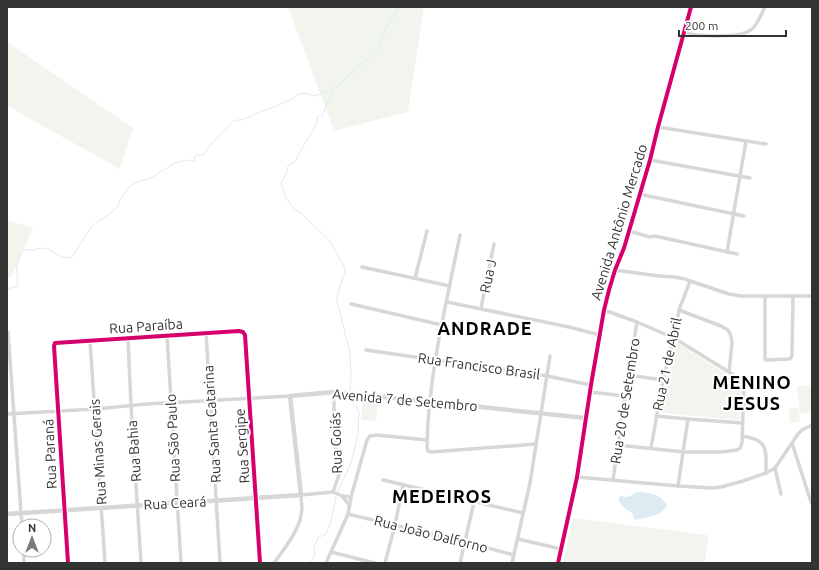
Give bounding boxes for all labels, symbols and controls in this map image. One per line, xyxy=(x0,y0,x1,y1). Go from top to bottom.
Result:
scale bar xyxy=(679,12,786,38)
text: 200 m xyxy=(685,19,718,32)
street label: Avenida Antônio Mercado xyxy=(588,142,650,302)
street label: Rua J xyxy=(477,258,499,294)
street label: Rua Paraíba xyxy=(109,315,183,337)
street label: Rua 21 de Abril xyxy=(649,316,685,412)
district label: ANDRADE xyxy=(437,318,533,338)
street label: Rua 20 de Setembro xyxy=(607,337,643,465)
street label: Rua Francisco Brasil xyxy=(417,350,541,383)
street label: Rua Santa Catarina xyxy=(200,365,224,483)
district label: MENINO JESUS xyxy=(712,372,792,413)
street label: Avenida 7 de Setembro xyxy=(332,386,478,414)
street label: Rua São Paulo xyxy=(163,393,183,483)
street label: Rua Minas Gerais xyxy=(86,399,110,505)
street label: Rua Sergipe xyxy=(231,408,253,484)
street label: Rua Goiás xyxy=(327,412,345,474)
street label: Rua Paraná xyxy=(40,419,60,489)
street label: Rua Bahia xyxy=(124,420,144,482)
district label: MEDEIROS xyxy=(392,486,492,506)
street label: Rua Ceará xyxy=(143,493,207,513)
street label: Rua João Dalforno xyxy=(373,512,489,556)
north arrow xyxy=(12,518,52,558)
text: N xyxy=(28,522,36,534)

